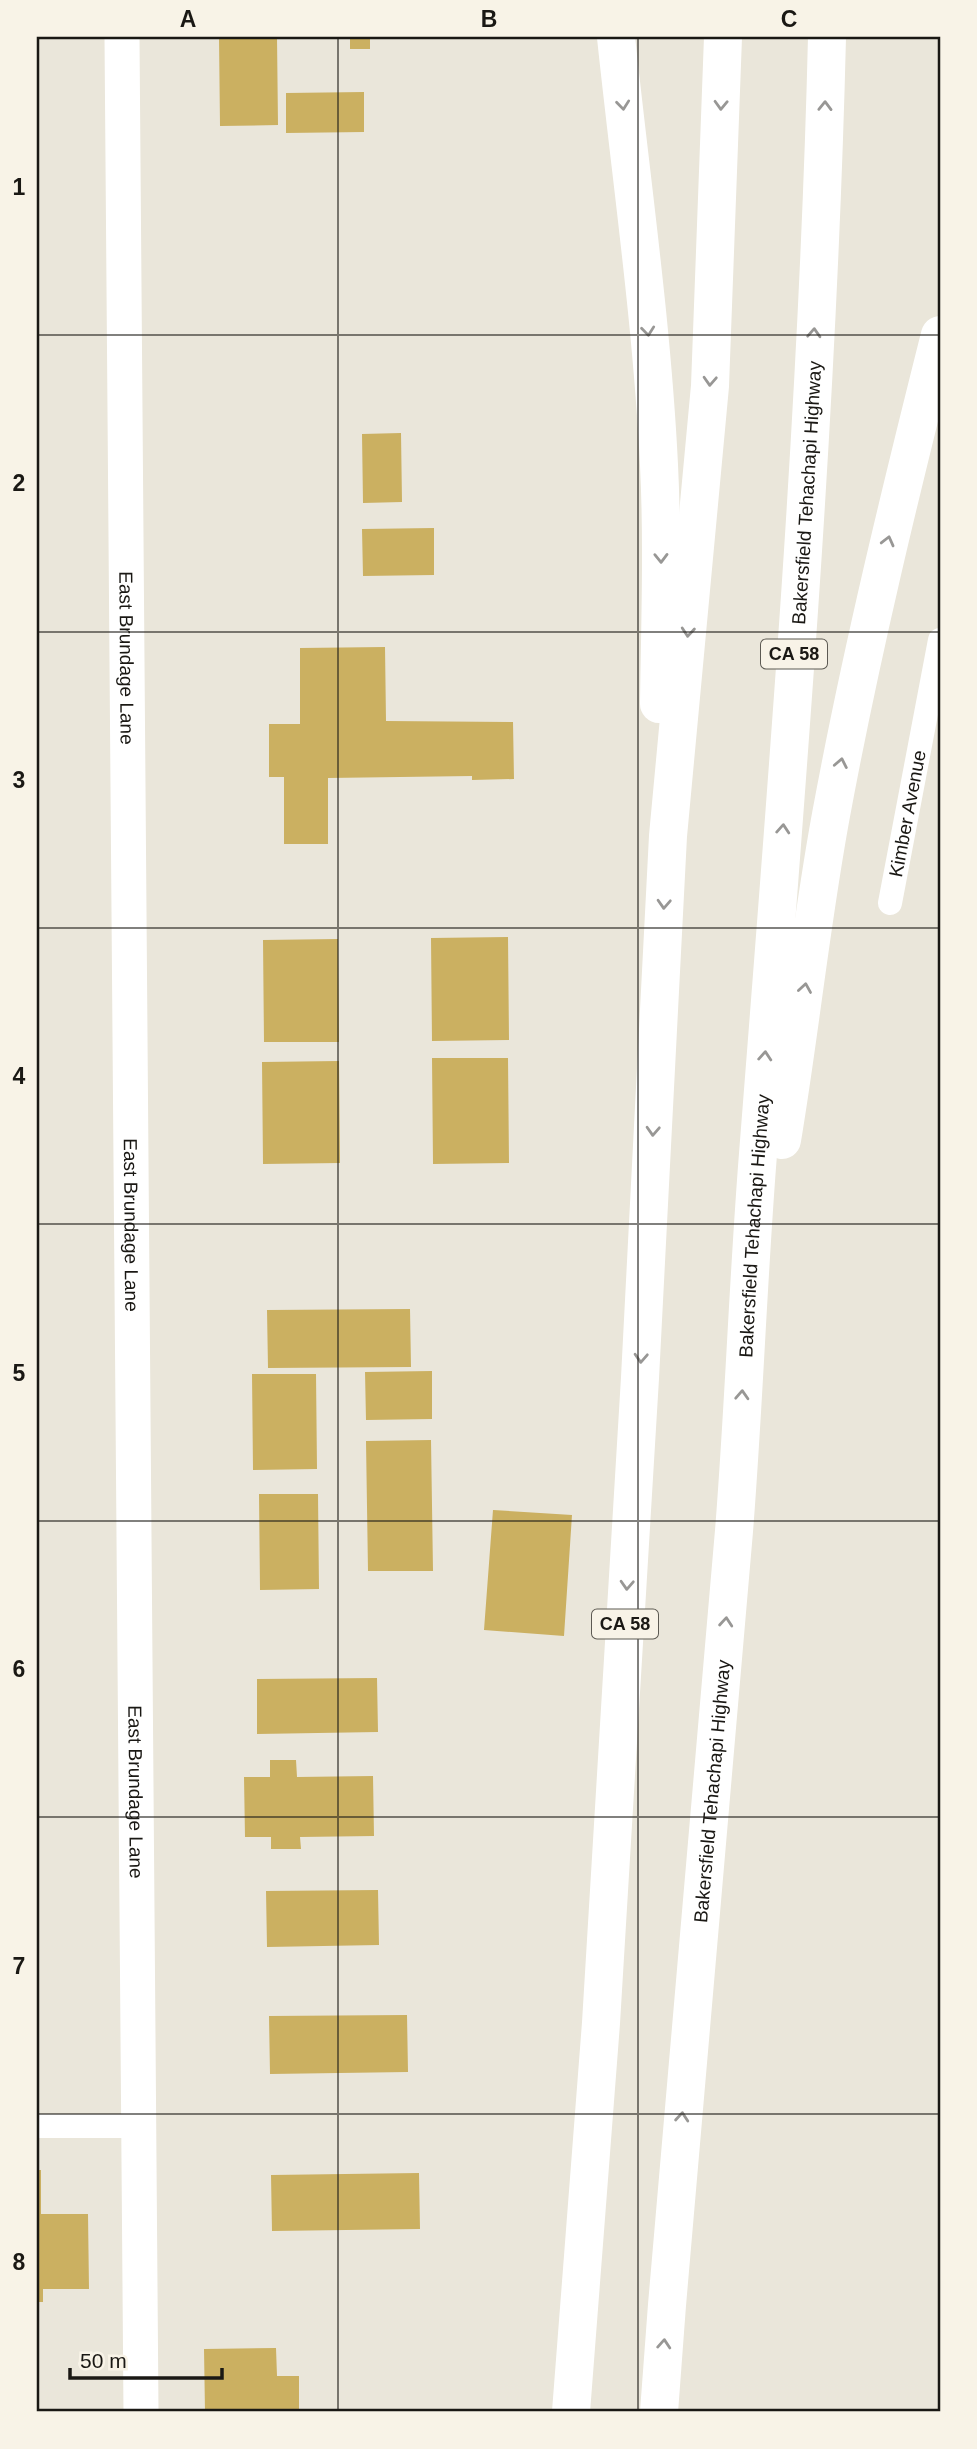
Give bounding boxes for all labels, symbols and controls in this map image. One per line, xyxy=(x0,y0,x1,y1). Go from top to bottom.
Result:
text: A xyxy=(180,6,196,32)
text: B xyxy=(481,6,497,32)
text: C xyxy=(781,6,797,32)
one-way arrow xyxy=(616,99,631,110)
one-way arrow xyxy=(713,100,728,111)
one-way arrow xyxy=(817,100,833,111)
text: 1 xyxy=(13,174,26,200)
one-way arrow xyxy=(640,325,655,337)
one-way arrow xyxy=(807,328,822,339)
street label: Bakersfield Tehachapi Highway xyxy=(788,360,825,625)
one-way arrow xyxy=(702,376,717,387)
text: 2 xyxy=(13,470,25,496)
one-way arrow xyxy=(880,535,895,547)
one-way arrow xyxy=(653,553,669,564)
street label: East Brundage Lane xyxy=(115,571,138,745)
one-way arrow xyxy=(681,627,696,638)
road number: CA 58 xyxy=(761,640,827,668)
street label: Kimber Avenue xyxy=(885,749,930,879)
one-way arrow xyxy=(833,757,848,769)
text: 3 xyxy=(13,767,25,793)
one-way arrow xyxy=(775,824,790,835)
one-way arrow xyxy=(657,899,672,910)
one-way arrow xyxy=(797,982,812,994)
one-way arrow xyxy=(757,1050,772,1061)
text: 4 xyxy=(13,1063,26,1089)
street label: Bakersfield Tehachapi Highway xyxy=(735,1093,774,1358)
one-way arrow xyxy=(645,1126,660,1137)
street label: East Brundage Lane xyxy=(120,1138,142,1312)
one-way arrow xyxy=(634,1353,649,1364)
text: 5 xyxy=(13,1360,26,1386)
one-way arrow xyxy=(734,1390,749,1401)
one-way arrow xyxy=(620,1580,635,1591)
road number: CA 58 xyxy=(592,1610,658,1638)
one-way arrow xyxy=(718,1616,733,1628)
text: 6 xyxy=(13,1656,25,1682)
street label: Bakersfield Tehachapi Highway xyxy=(690,1658,734,1924)
street label: East Brundage Lane xyxy=(124,1705,147,1879)
text: 7 xyxy=(13,1953,25,1979)
one-way arrow xyxy=(674,2112,689,2123)
text: 8 xyxy=(13,2249,26,2275)
scale bar xyxy=(70,2337,222,2381)
one-way arrow xyxy=(656,2338,671,2349)
text: 50 m xyxy=(80,2349,127,2372)

